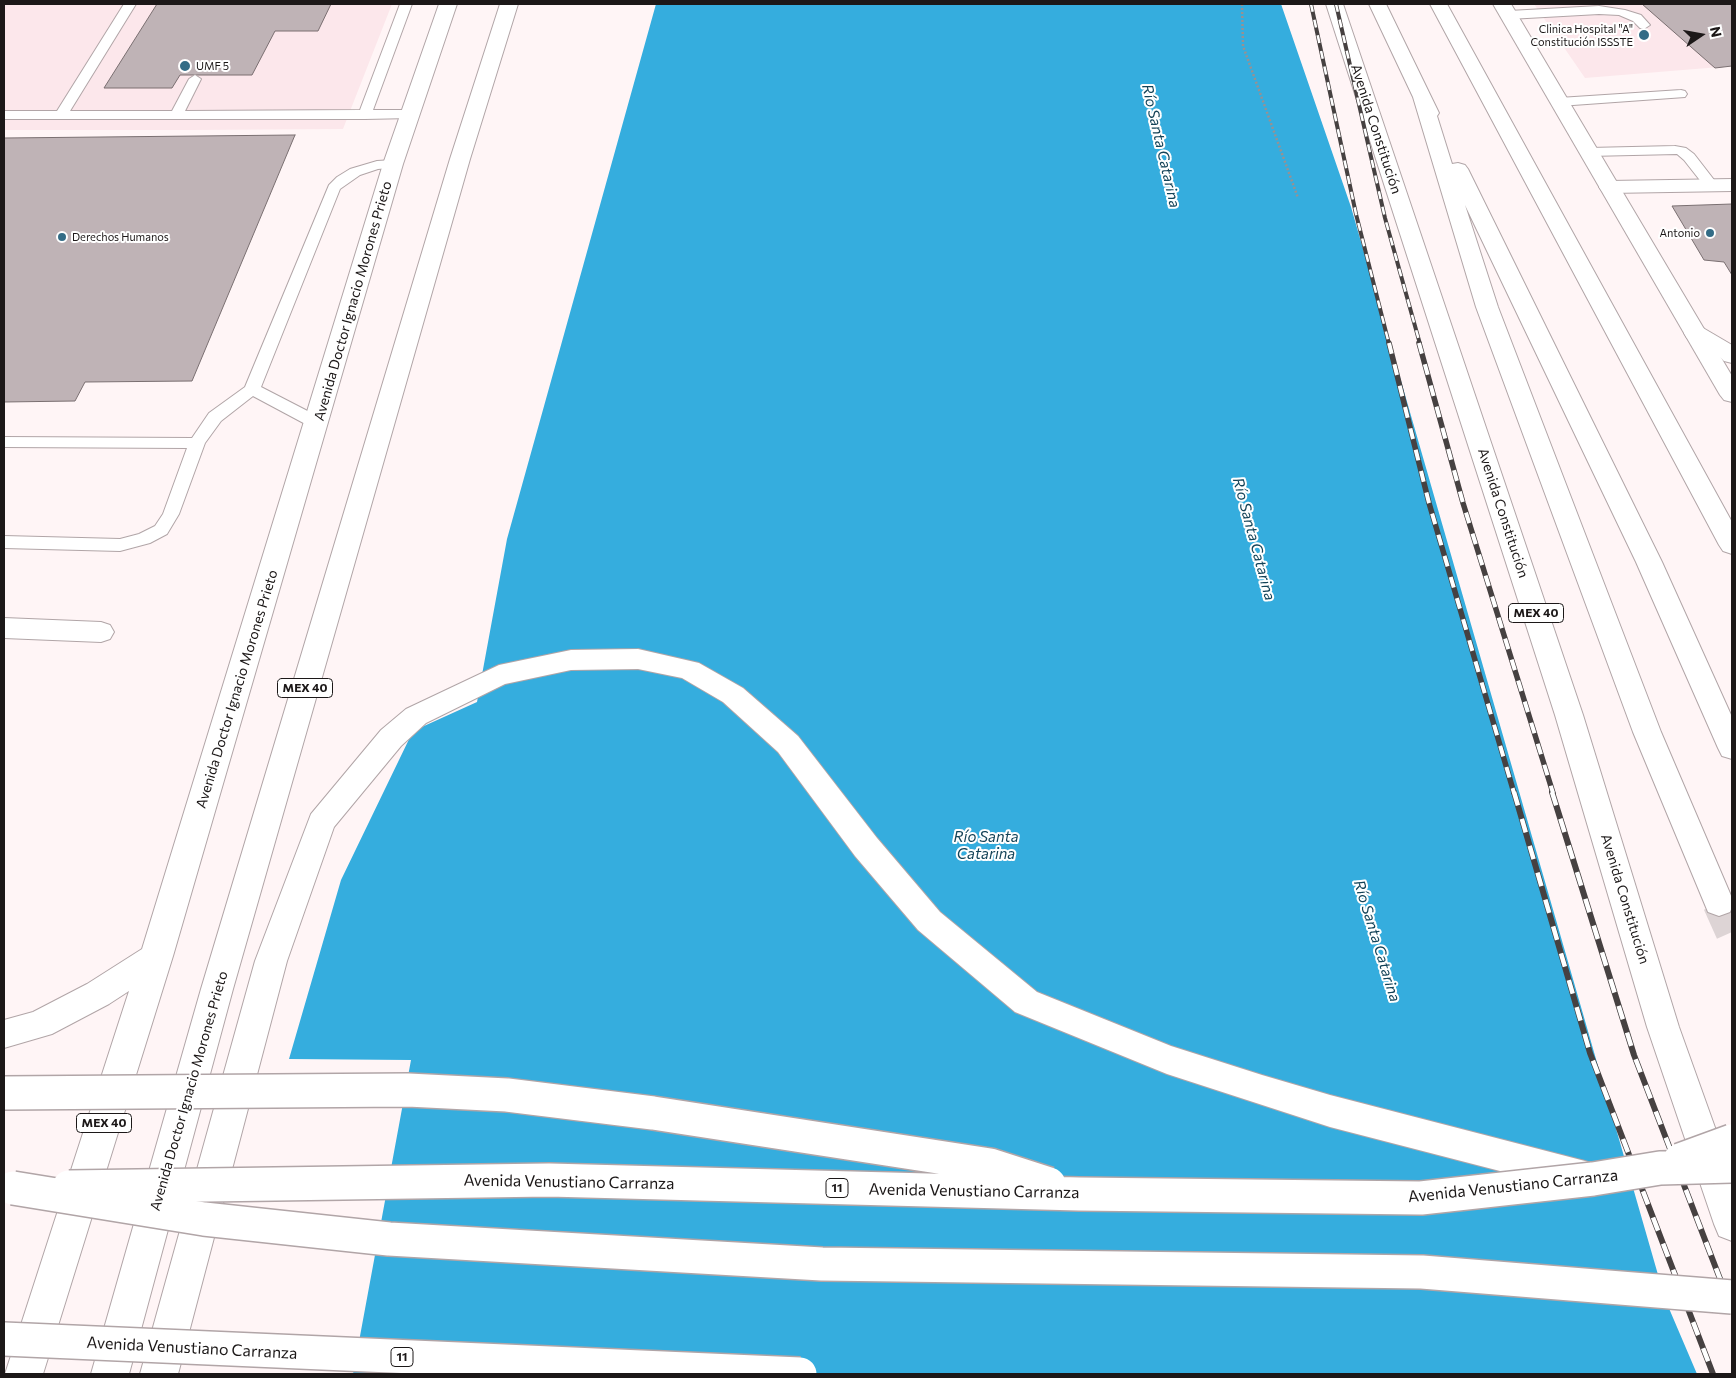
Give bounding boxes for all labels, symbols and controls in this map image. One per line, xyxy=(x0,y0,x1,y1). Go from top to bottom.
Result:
north arrow xyxy=(1676,10,1726,60)
place label: Clinica Hospital "A" Constitución ISSSTE xyxy=(1531,22,1633,48)
text: N xyxy=(1707,25,1726,39)
marker: Clinica Hospital "A" Constitución ISSSTE xyxy=(1637,28,1651,42)
marker: UMF 5 xyxy=(178,59,192,73)
place label: UMF 5 xyxy=(196,59,229,73)
street label: Avenida Constitución xyxy=(1347,62,1405,196)
water label: Río Santa Catarina xyxy=(1138,82,1184,210)
street label: Avenida Doctor Ignacio Morones Prieto xyxy=(311,179,395,423)
place label: Antonio xyxy=(1659,226,1700,240)
marker: Antonio xyxy=(1704,227,1716,239)
place label: Derechos Humanos xyxy=(72,230,169,244)
marker: Derechos Humanos xyxy=(56,231,68,243)
street label: Avenida Constitución xyxy=(1474,446,1532,580)
water label: Río Santa Catarina xyxy=(1229,476,1279,602)
street label: Avenida Doctor Ignacio Morones Prieto xyxy=(193,568,281,810)
road number: MEX 40 xyxy=(1508,604,1564,622)
road number: MEX 40 xyxy=(278,678,332,698)
water label: Río Santa Catarina xyxy=(954,828,1018,863)
street label: Avenida Constitución xyxy=(1597,832,1653,966)
water label: Río Santa Catarina xyxy=(1350,878,1404,1004)
street label: Avenida Doctor Ignacio Morones Prieto xyxy=(147,969,231,1213)
road number: MEX 40 xyxy=(76,1114,132,1132)
street label: Avenida Venustiano Carranza xyxy=(1407,1165,1619,1207)
street label: Avenida Venustiano Carranza xyxy=(463,1171,675,1193)
road number: 11 xyxy=(826,1178,848,1198)
street label: Avenida Venustiano Carranza xyxy=(868,1180,1080,1202)
street label: Avenida Venustiano Carranza xyxy=(86,1333,298,1363)
road number: 11 xyxy=(391,1348,413,1366)

